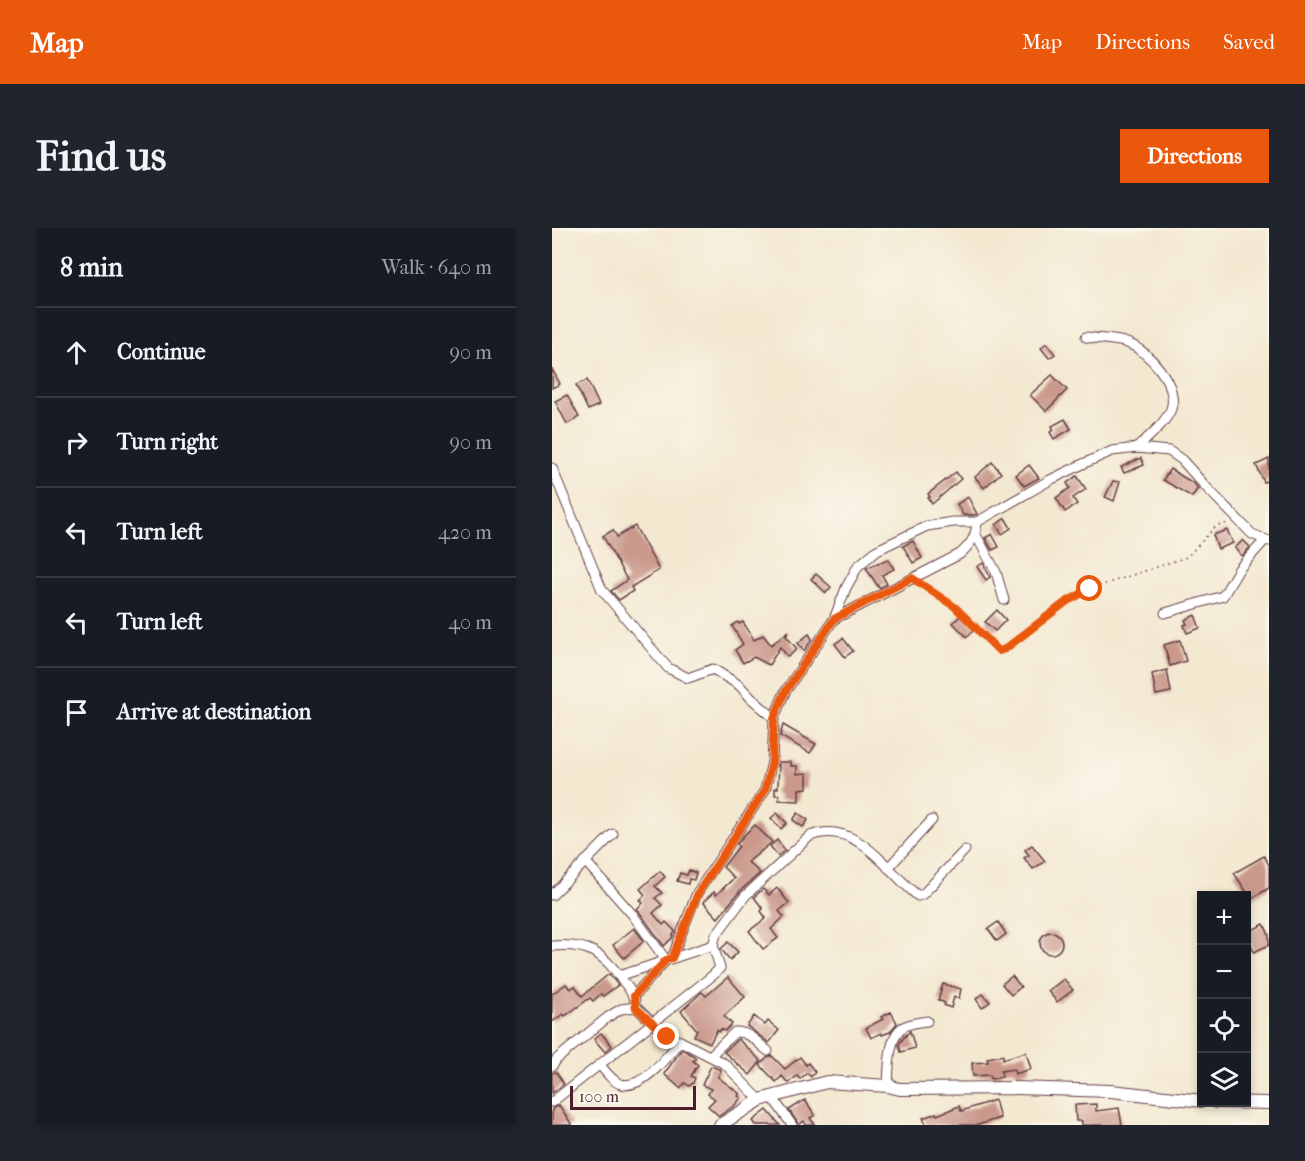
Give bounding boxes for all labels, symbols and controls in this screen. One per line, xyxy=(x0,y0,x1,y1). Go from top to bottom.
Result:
text: Map xyxy=(30,26,84,59)
text: Map xyxy=(1022,30,1062,54)
text: Directions xyxy=(1095,30,1190,54)
text: Saved xyxy=(1223,30,1275,54)
button: Directions xyxy=(1120,129,1269,183)
text: Find us xyxy=(36,132,166,181)
text: 8 min xyxy=(60,252,123,283)
text: Walk · 640 m xyxy=(382,256,492,279)
icon: ahead xyxy=(60,336,93,369)
text: Continue xyxy=(117,339,206,365)
text: 90 m xyxy=(450,341,492,364)
icon: right xyxy=(60,426,93,459)
text: Turn right xyxy=(117,429,218,455)
text: 90 m xyxy=(450,431,492,454)
icon: left xyxy=(60,516,93,549)
text: Turn left xyxy=(117,519,203,545)
text: 420 m xyxy=(438,521,492,544)
route start xyxy=(1076,575,1102,601)
icon: left xyxy=(60,606,93,639)
text: Turn left xyxy=(117,609,203,635)
text: 40 m xyxy=(448,611,492,634)
icon: arrive xyxy=(60,696,93,729)
text: Arrive at destination xyxy=(117,699,311,725)
map controls xyxy=(1197,891,1251,1107)
button: + xyxy=(1197,891,1251,945)
button: − xyxy=(1197,945,1251,999)
button: locate xyxy=(1197,999,1251,1053)
route end xyxy=(653,1023,679,1049)
button: layers xyxy=(1197,1053,1251,1107)
scale bar xyxy=(570,1083,696,1110)
text: 100 m xyxy=(579,1087,619,1106)

